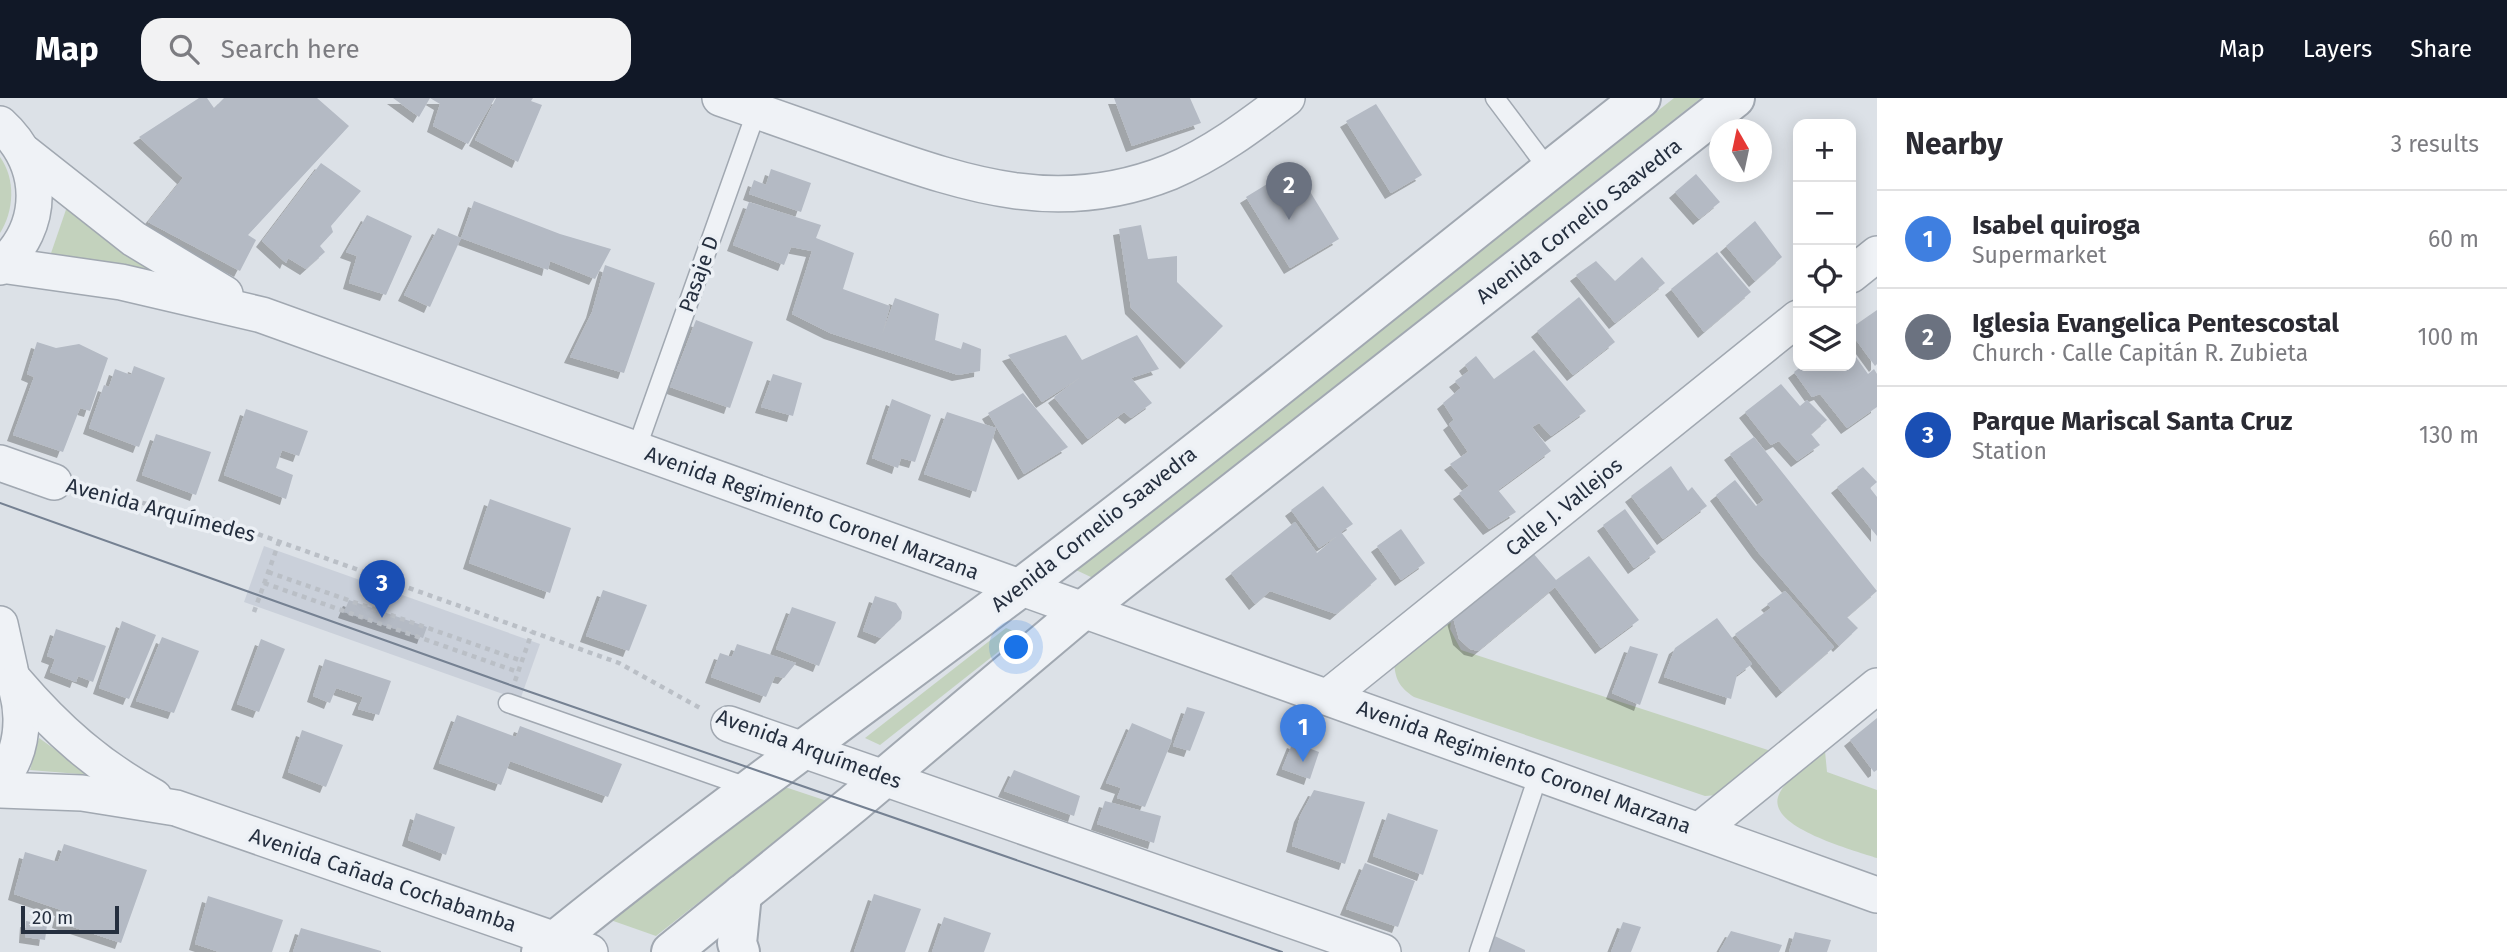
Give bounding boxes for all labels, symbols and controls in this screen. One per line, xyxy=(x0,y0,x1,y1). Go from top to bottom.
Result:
search box xyxy=(141,18,631,81)
text: Map xyxy=(35,29,99,69)
icon: search xyxy=(165,30,203,68)
text: Search here xyxy=(221,34,360,65)
text: Map xyxy=(2219,35,2265,63)
text: Layers xyxy=(2303,35,2372,63)
text: Share xyxy=(2410,35,2472,63)
north arrow xyxy=(1709,119,1772,182)
map controls xyxy=(1793,119,1856,371)
button: + xyxy=(1793,119,1856,182)
text: Nearby xyxy=(1905,126,2003,162)
text: 3 results xyxy=(2391,130,2479,158)
street label: Avenida Cornelio Saavedra xyxy=(1471,133,1687,309)
pin: 2 xyxy=(1266,162,1312,220)
button: − xyxy=(1793,182,1856,245)
text: Isabel quiroga xyxy=(1972,210,2141,241)
text: 1 xyxy=(1923,225,1933,253)
text: 60 m xyxy=(2428,225,2479,253)
street label: Pasaje D xyxy=(673,232,725,316)
text: Supermarket xyxy=(1972,241,2107,269)
button: locate xyxy=(1793,245,1856,308)
button: layers xyxy=(1793,308,1856,371)
text: Iglesia Evangelica Pentescostal xyxy=(1972,308,2339,339)
text: 2 xyxy=(1922,323,1934,351)
text: 100 m xyxy=(2418,323,2479,351)
text: Church · Calle Capitán R. Zubieta xyxy=(1972,339,2308,367)
text: Parque Mariscal Santa Cruz xyxy=(1972,406,2292,437)
text: 3 xyxy=(1922,421,1934,449)
text: 130 m xyxy=(2419,421,2479,449)
text: Station xyxy=(1972,437,2047,465)
street label: Avenida Regimiento Coronel Marzana xyxy=(641,440,983,586)
street label: Avenida Cornelio Saavedra xyxy=(986,441,1202,617)
street label: Calle J. Vallejos xyxy=(1500,452,1628,562)
street label: Avenida Arquímedes xyxy=(63,472,259,548)
pin: 3 xyxy=(359,560,405,618)
your location xyxy=(999,630,1033,664)
street label: Avenida Regimiento Coronel Marzana xyxy=(1353,694,1695,840)
street label: Avenida Arquímedes xyxy=(713,703,905,795)
pin: 1 xyxy=(1280,704,1326,762)
street label: Avenida Cañada Cochabamba xyxy=(246,822,520,938)
scale bar xyxy=(21,903,119,935)
text: 20 m xyxy=(32,906,73,929)

